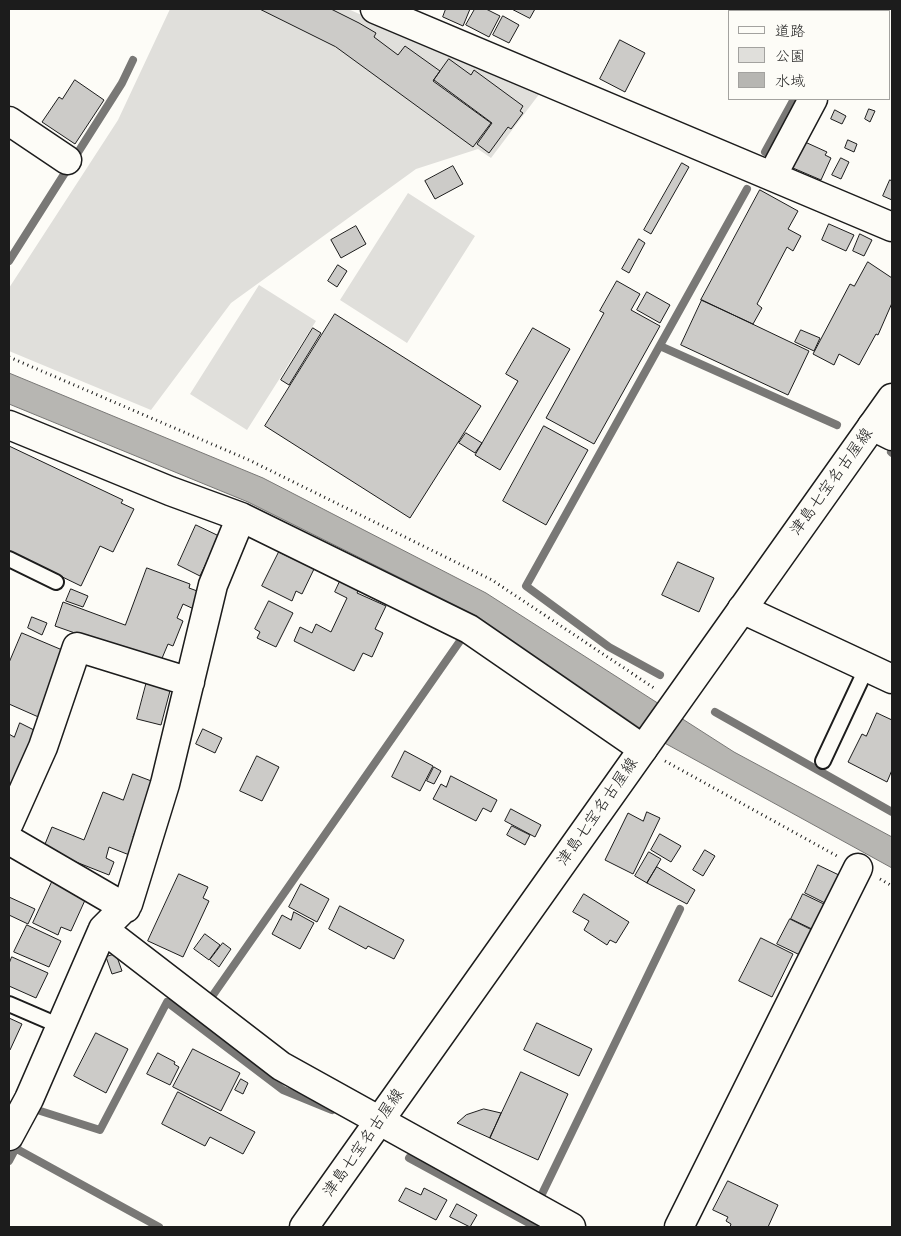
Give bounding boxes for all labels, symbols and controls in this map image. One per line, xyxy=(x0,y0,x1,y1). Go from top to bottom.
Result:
legend xyxy=(728,10,891,100)
text: 道路 xyxy=(775,22,805,40)
text: 公園 xyxy=(775,47,805,65)
text: 水域 xyxy=(775,72,805,90)
street label: 津島七宝名古屋線 xyxy=(787,425,877,539)
street label: 津島七宝名古屋線 xyxy=(553,754,643,870)
street label: 津島七宝名古屋線 xyxy=(319,1085,409,1201)

